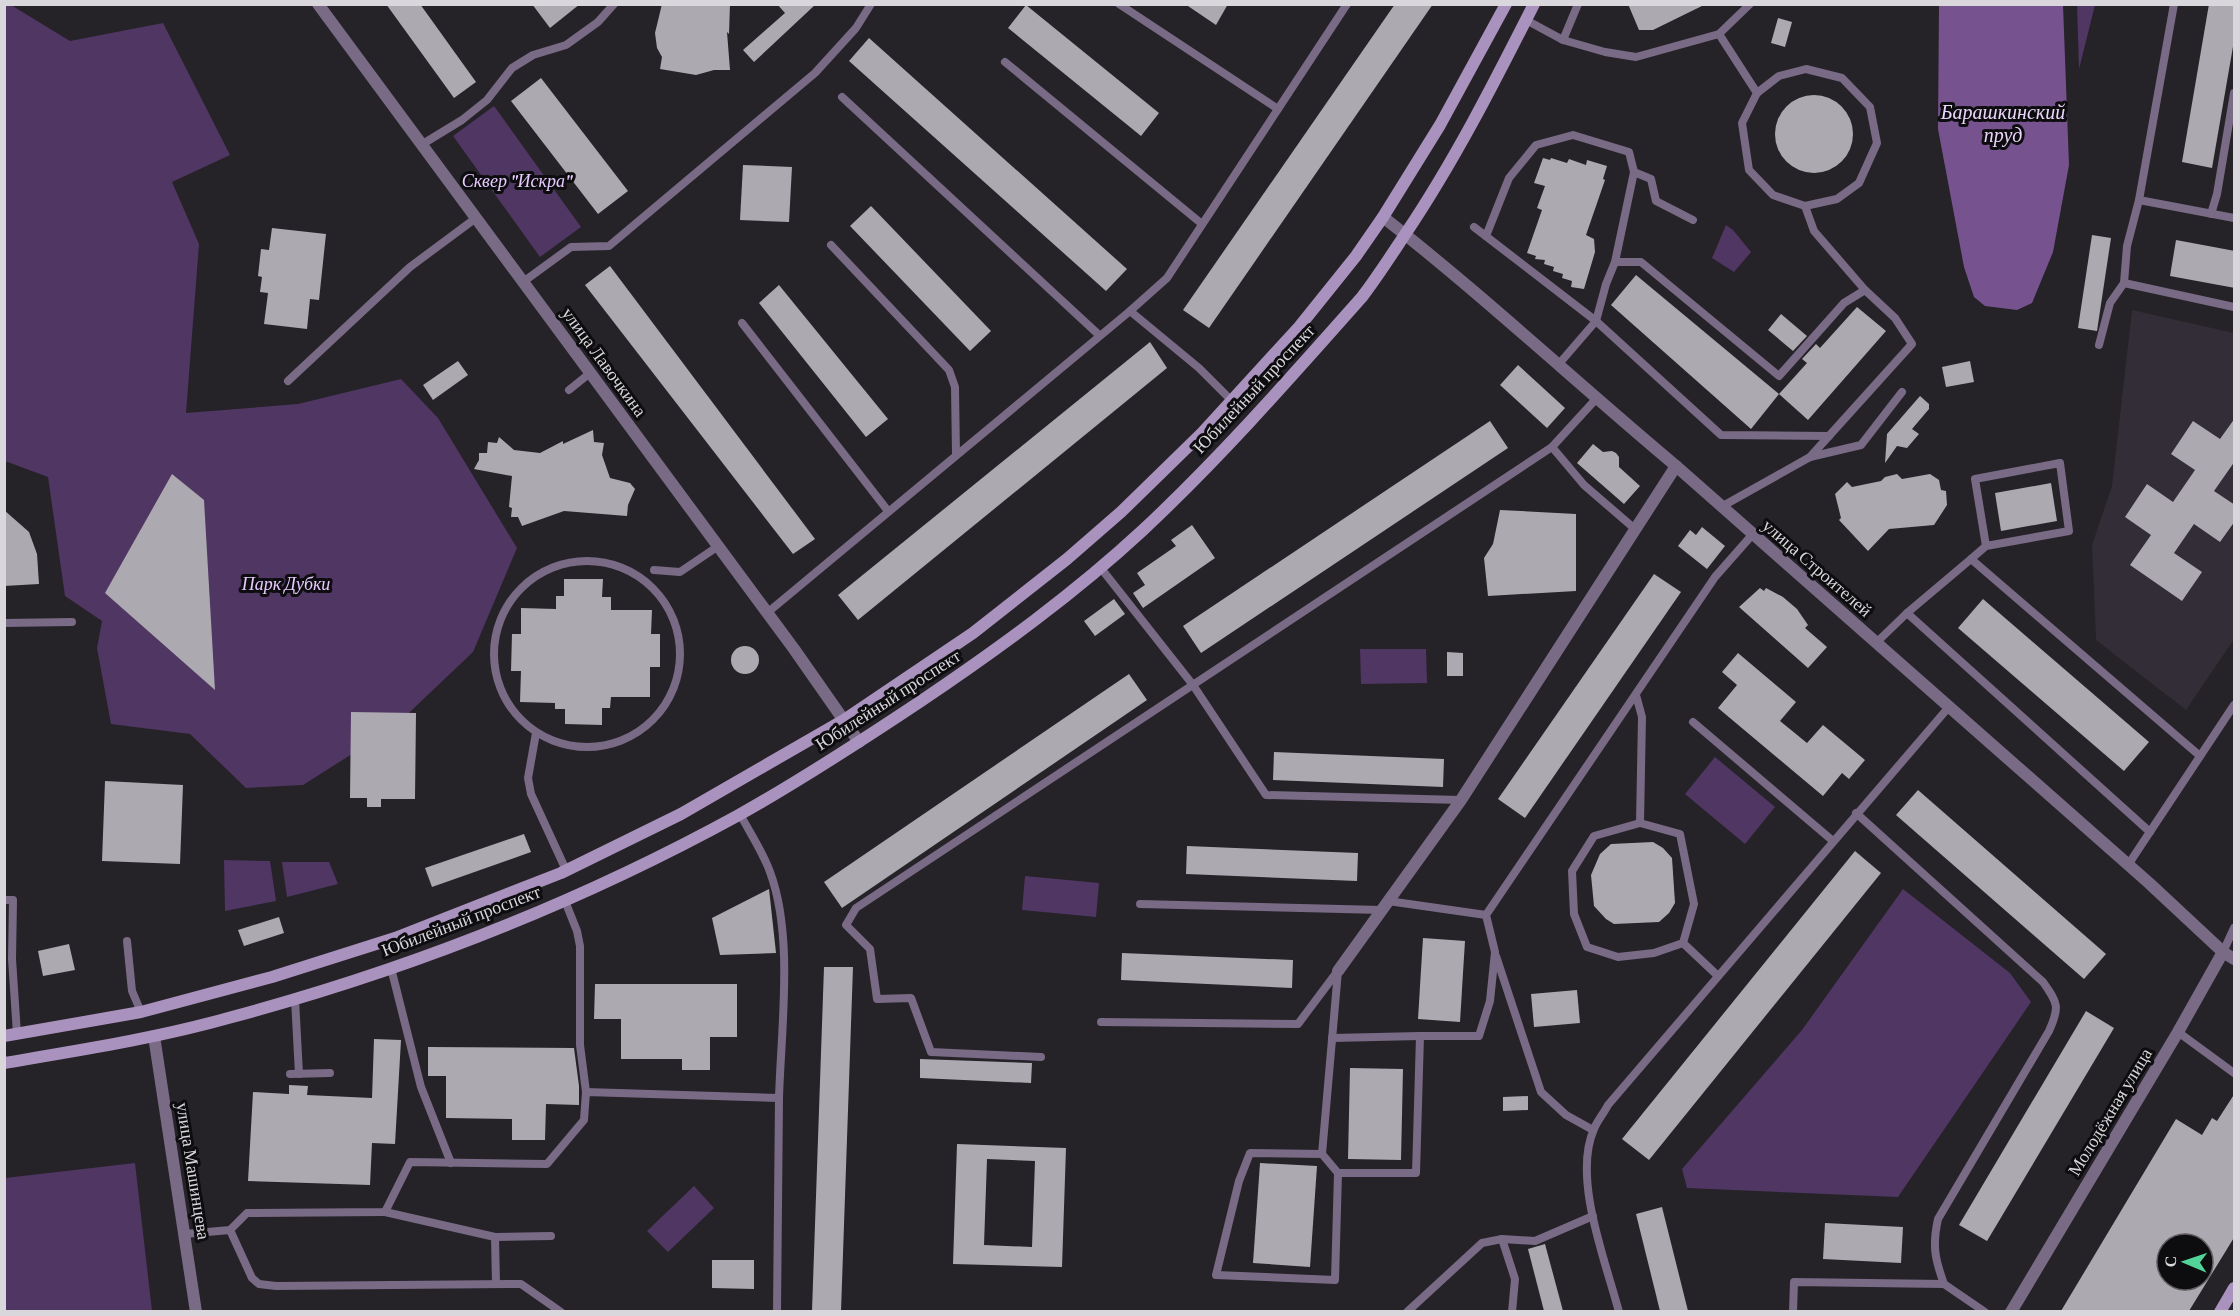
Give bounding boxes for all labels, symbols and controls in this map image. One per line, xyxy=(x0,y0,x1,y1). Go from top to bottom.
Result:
water label: Барашкинский пруд xyxy=(1940,101,2065,147)
park label: Сквер "Искра" xyxy=(462,171,573,191)
street label: улица Лавочкина xyxy=(558,304,650,420)
street label: Юбилейный проспект xyxy=(1189,320,1319,458)
street label: улица Строителей xyxy=(1758,515,1876,621)
park label: Парк Дубки xyxy=(241,574,330,594)
street label: Юбилейный проспект xyxy=(812,646,964,754)
street label: Юбилейный проспект xyxy=(379,881,543,961)
street label: Молодёжная улица xyxy=(2064,1045,2156,1179)
street label: улица Машинцева xyxy=(172,1101,214,1241)
north arrow xyxy=(2155,1232,2215,1292)
text: С xyxy=(2162,1255,2179,1268)

